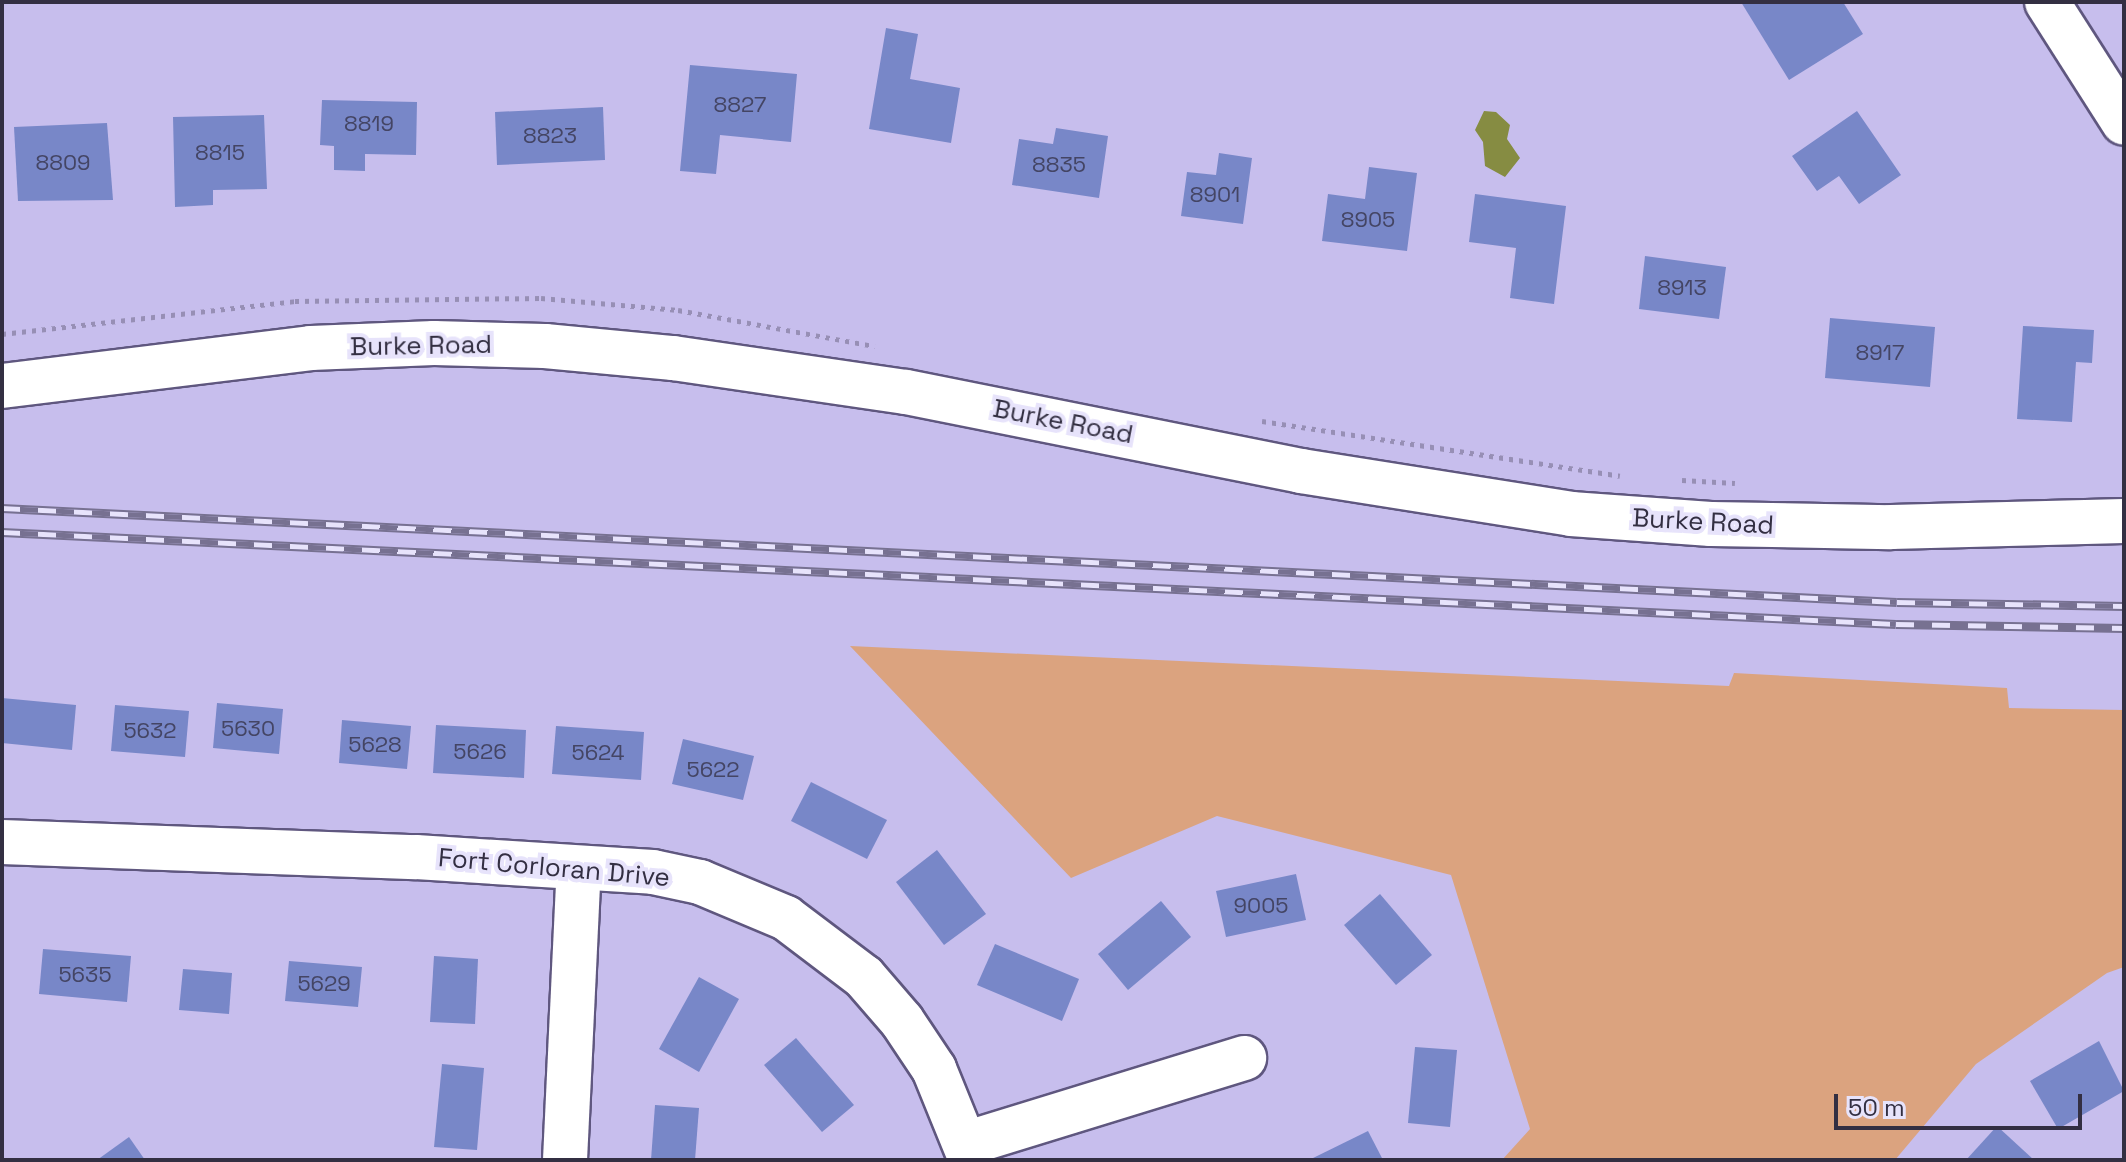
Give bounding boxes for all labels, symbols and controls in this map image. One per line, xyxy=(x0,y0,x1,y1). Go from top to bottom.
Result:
house number: 8827 xyxy=(714,92,766,118)
house number: 8819 xyxy=(344,111,394,137)
house number: 8823 xyxy=(523,123,577,149)
house number: 8815 xyxy=(195,140,245,166)
house number: 8809 xyxy=(36,150,90,176)
house number: 8835 xyxy=(1032,152,1086,178)
house number: 8901 xyxy=(1190,182,1240,208)
house number: 8905 xyxy=(1341,207,1395,233)
house number: 8913 xyxy=(1657,275,1707,301)
street label: Burke Road xyxy=(350,329,492,363)
house number: 8917 xyxy=(1856,340,1904,366)
street label: Burke Road xyxy=(990,393,1136,451)
street label: Burke Road xyxy=(1631,503,1775,541)
house number: 5630 xyxy=(221,716,275,742)
house number: 5632 xyxy=(123,718,177,744)
house number: 5628 xyxy=(348,732,402,758)
house number: 5626 xyxy=(453,739,507,765)
house number: 5624 xyxy=(572,740,624,766)
house number: 5622 xyxy=(686,757,740,783)
street label: Fort Corloran Drive xyxy=(437,842,671,894)
house number: 9005 xyxy=(1234,893,1288,919)
house number: 5635 xyxy=(58,962,112,988)
house number: 5629 xyxy=(297,971,351,997)
scale bar xyxy=(1838,1078,2086,1128)
text: 50 m xyxy=(1848,1092,1905,1123)

